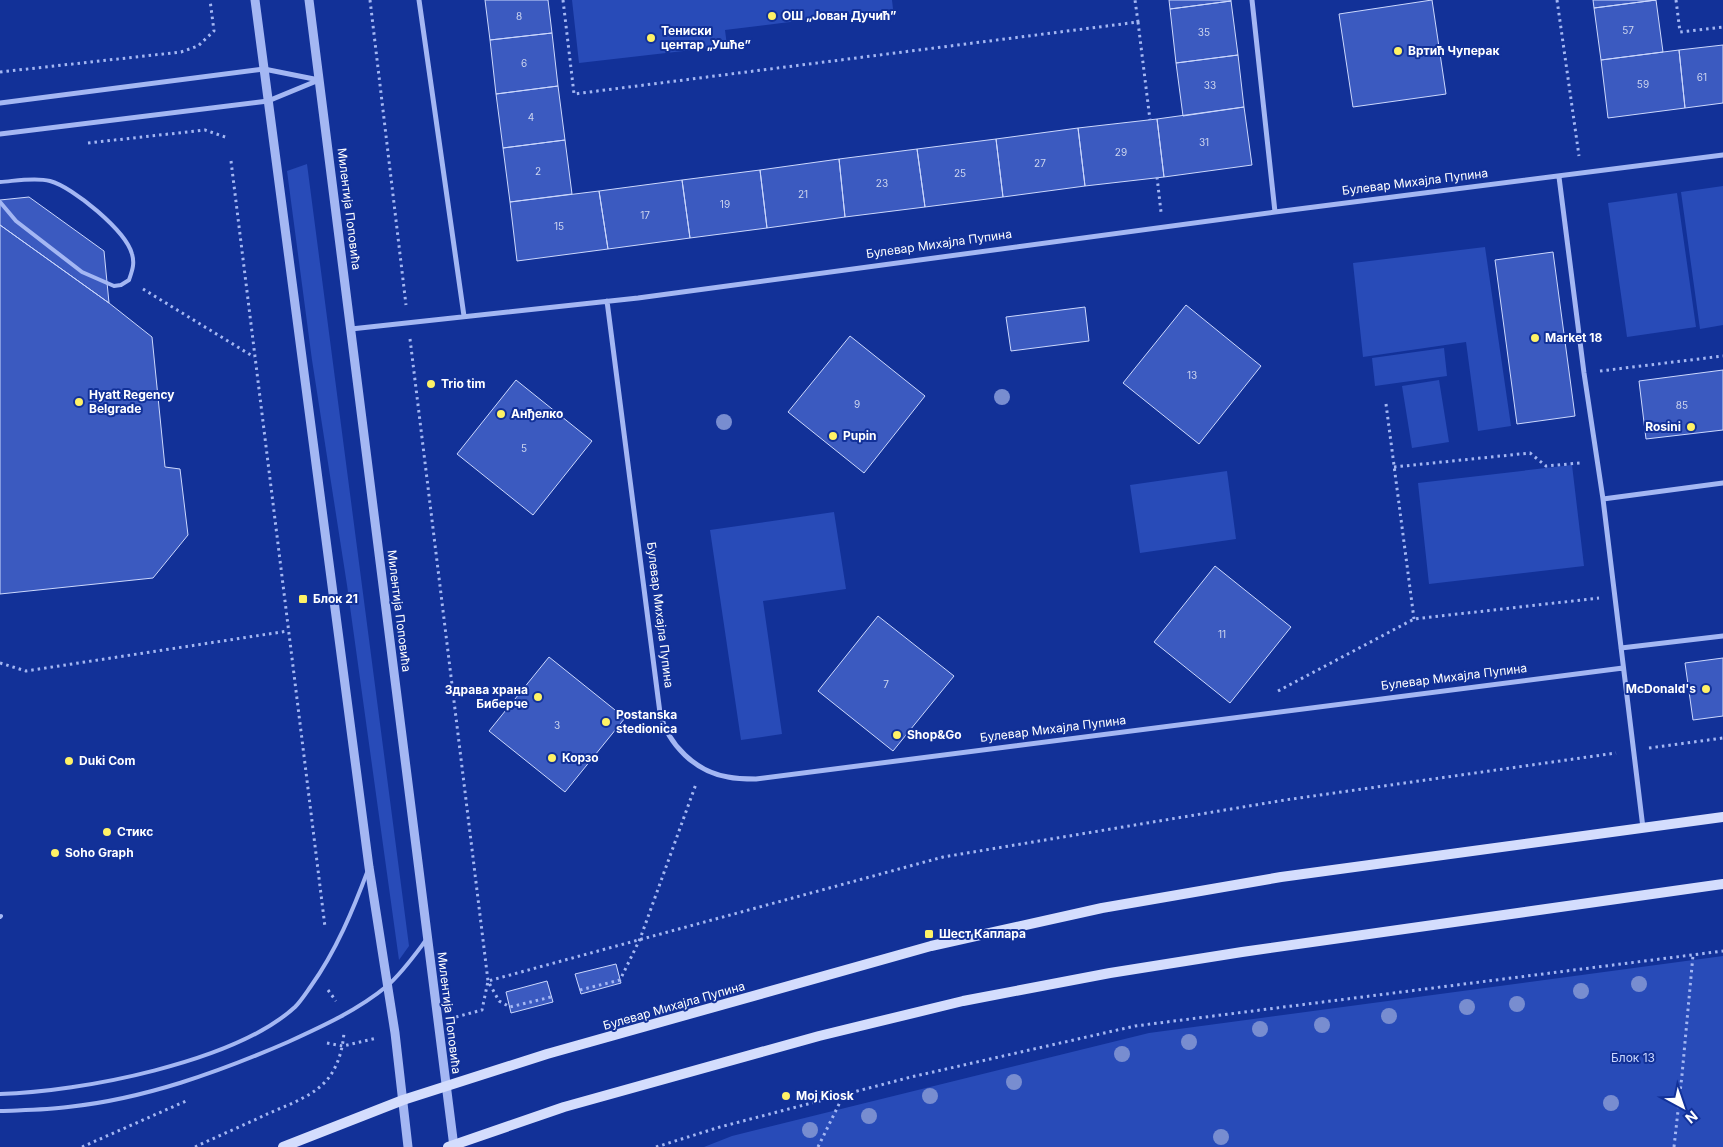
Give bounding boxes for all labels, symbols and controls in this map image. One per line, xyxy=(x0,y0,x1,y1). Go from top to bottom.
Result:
place label: ОШ „Јован Дучић” xyxy=(782,8,896,23)
house number: 8 xyxy=(516,10,522,22)
marker: ОШ „Јован Дучић” xyxy=(766,10,778,22)
place label: Тениски центар „Ушће” xyxy=(661,23,751,52)
house number: 57 xyxy=(1622,24,1634,36)
house number: 35 xyxy=(1198,26,1210,38)
marker: Тениски центар „Ушће” xyxy=(645,32,657,44)
place label: Вртић Чуперак xyxy=(1408,43,1500,58)
marker: Вртић Чуперак xyxy=(1392,45,1404,57)
house number: 6 xyxy=(521,57,527,69)
house number: 61 xyxy=(1697,71,1707,83)
house number: 59 xyxy=(1637,78,1649,90)
house number: 33 xyxy=(1204,79,1216,91)
house number: 4 xyxy=(528,111,534,123)
house number: 31 xyxy=(1199,136,1209,148)
house number: 29 xyxy=(1115,146,1127,158)
street label: Милентија Поповића xyxy=(335,147,364,271)
house number: 27 xyxy=(1034,157,1046,169)
house number: 2 xyxy=(535,165,541,177)
street label: Булевар Михајла Пупина xyxy=(1341,165,1489,198)
house number: 25 xyxy=(954,167,966,179)
house number: 23 xyxy=(876,177,888,189)
house number: 21 xyxy=(798,188,808,200)
house number: 19 xyxy=(720,198,730,210)
house number: 17 xyxy=(640,209,650,221)
house number: 15 xyxy=(554,220,564,232)
street label: Булевар Михајла Пупина xyxy=(865,226,1013,261)
place label: Market 18 xyxy=(1545,330,1602,345)
marker: Market 18 xyxy=(1529,332,1541,344)
house number: 13 xyxy=(1187,369,1197,381)
place label: Trio tim xyxy=(441,376,485,391)
marker: Trio tim xyxy=(425,378,437,390)
place label: Hyatt Regency Belgrade xyxy=(89,387,175,416)
marker: Hyatt Regency Belgrade xyxy=(73,396,85,408)
house number: 9 xyxy=(854,398,860,410)
house number: 85 xyxy=(1676,399,1688,411)
place label: Анђелко xyxy=(511,406,563,421)
marker: Анђелко xyxy=(495,408,507,420)
place label: Rosini xyxy=(1645,419,1681,434)
marker: Rosini xyxy=(1685,421,1697,433)
place label: Pupin xyxy=(843,428,877,443)
marker: Pupin xyxy=(827,430,839,442)
house number: 5 xyxy=(521,442,527,454)
street label: Булевар Михајла Пупина xyxy=(644,541,677,689)
street label: Милентија Поповића xyxy=(385,549,414,673)
place label: Блок 21 xyxy=(313,591,358,606)
marker: Блок 21 xyxy=(297,593,309,605)
house number: 11 xyxy=(1218,628,1226,640)
street label: Булевар Михајла Пупина xyxy=(1380,660,1528,693)
house number: 7 xyxy=(883,678,889,690)
place label: McDonald's xyxy=(1626,681,1696,696)
place label: Здрава храна Биберче xyxy=(445,682,528,711)
marker: McDonald's xyxy=(1700,683,1712,695)
marker: Здрава храна Биберче xyxy=(532,691,544,703)
place label: Postanska stedionica xyxy=(616,707,677,736)
street label: Булевар Михајла Пупина xyxy=(979,712,1127,745)
marker: Postanska stedionica xyxy=(600,716,612,728)
house number: 3 xyxy=(554,719,560,731)
place label: Shop&Go xyxy=(907,727,962,742)
marker: Shop&Go xyxy=(891,729,903,741)
place label: Корзо xyxy=(562,750,599,765)
marker: Корзо xyxy=(546,752,558,764)
place label: Duki Com xyxy=(79,753,135,768)
marker: Duki Com xyxy=(63,755,75,767)
place label: Стикс xyxy=(117,824,153,839)
marker: Стикс xyxy=(101,826,113,838)
place label: Soho Graph xyxy=(65,845,134,860)
marker: Soho Graph xyxy=(49,847,61,859)
place label: Шест Каплара xyxy=(939,926,1026,941)
marker: Шест Каплара xyxy=(923,928,935,940)
street label: Милентија Поповића xyxy=(435,951,464,1075)
street label: Булевар Михајла Пупина xyxy=(601,978,747,1033)
park label: Блок 13 xyxy=(1611,1050,1655,1065)
north arrow xyxy=(1658,1082,1708,1132)
place label: Moj Kiosk xyxy=(796,1088,854,1103)
marker: Moj Kiosk xyxy=(780,1090,792,1102)
text: N xyxy=(1682,1107,1701,1127)

